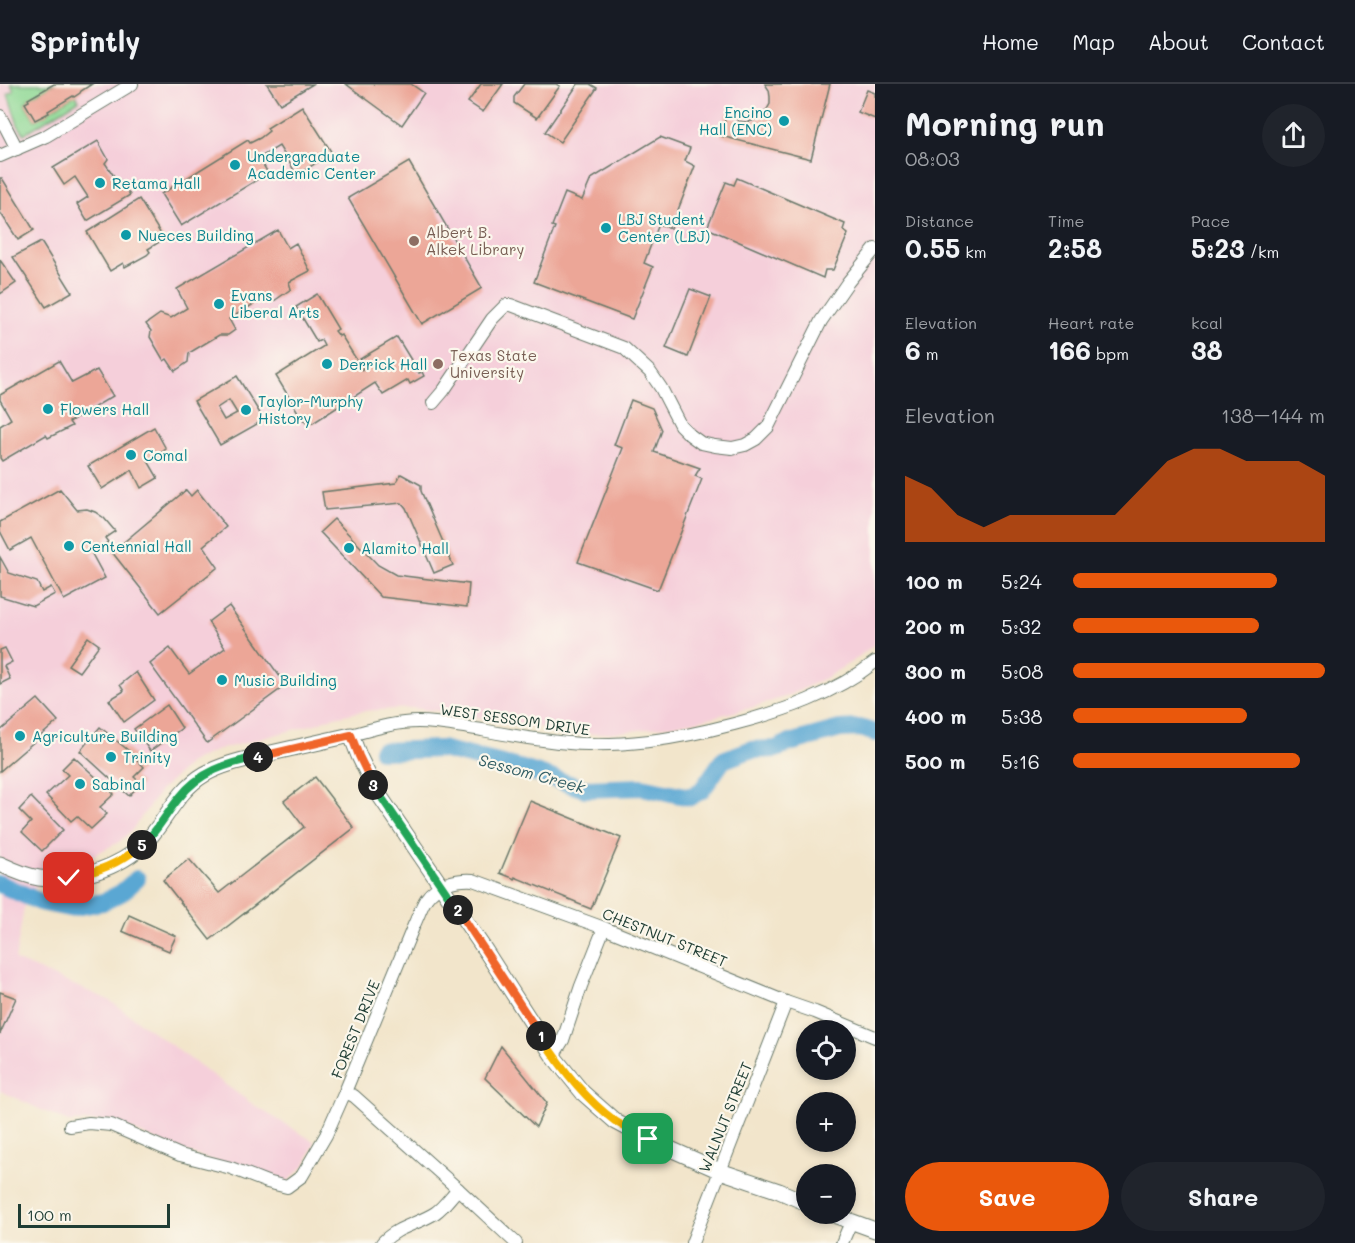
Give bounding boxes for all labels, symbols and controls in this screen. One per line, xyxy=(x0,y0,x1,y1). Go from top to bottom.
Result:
text: Sprintly xyxy=(30,23,140,59)
text: Home xyxy=(982,28,1039,55)
text: Map xyxy=(1072,28,1115,55)
text: About xyxy=(1148,28,1209,55)
text: Contact xyxy=(1242,28,1325,55)
text: Morning run xyxy=(905,101,1105,144)
place label: Encino Hall (ENC) xyxy=(699,102,772,139)
button: share xyxy=(1262,104,1325,167)
marker: Encino Hall (ENC) xyxy=(777,114,791,128)
text: 08:03 xyxy=(905,145,960,171)
place label: Undergraduate Academic Center xyxy=(247,146,376,183)
marker: Undergraduate Academic Center xyxy=(228,158,242,172)
place label: Retama Hall xyxy=(112,173,201,193)
marker: Retama Hall xyxy=(93,176,107,190)
place label: LBJ Student Center (LBJ) xyxy=(618,209,710,246)
text: Distance xyxy=(905,210,974,231)
text: Time xyxy=(1048,210,1084,231)
text: Pace xyxy=(1191,210,1230,231)
marker: LBJ Student Center (LBJ) xyxy=(599,221,613,235)
place label: Albert B. Alkek Library xyxy=(426,222,525,259)
place label: Nueces Building xyxy=(138,225,254,245)
marker: Nueces Building xyxy=(119,228,133,242)
text: 0.55 xyxy=(905,231,960,265)
text: 2:58 xyxy=(1048,231,1102,265)
text: 5:23 xyxy=(1191,231,1245,265)
marker: Albert B. Alkek Library xyxy=(407,234,421,248)
text: km xyxy=(960,241,986,262)
text: /km xyxy=(1245,241,1279,262)
place label: Evans Liberal Arts xyxy=(231,285,320,322)
marker: Evans Liberal Arts xyxy=(212,297,226,311)
text: Elevation xyxy=(905,312,977,333)
text: Heart rate xyxy=(1048,312,1134,333)
text: kcal xyxy=(1191,312,1223,333)
text: 6 xyxy=(905,333,921,367)
text: 166 xyxy=(1048,333,1091,367)
text: 38 xyxy=(1191,333,1223,367)
text: m xyxy=(921,343,939,364)
text: bpm xyxy=(1091,343,1129,364)
place label: Texas State University xyxy=(450,345,537,382)
place label: Derrick Hall xyxy=(339,354,427,374)
marker: Derrick Hall xyxy=(320,357,334,371)
marker: Texas State University xyxy=(431,357,445,371)
place label: Taylor-Murphy History xyxy=(258,391,363,428)
place label: Flowers Hall xyxy=(60,399,149,419)
marker: Flowers Hall xyxy=(41,402,55,416)
text: Elevation xyxy=(905,402,995,428)
text: 138–144 m xyxy=(1221,402,1325,428)
marker: Taylor-Murphy History xyxy=(239,403,253,417)
place label: Comal xyxy=(143,445,188,465)
marker: Comal xyxy=(124,448,138,462)
place label: Centennial Hall xyxy=(81,536,192,556)
place label: Alamito Hall xyxy=(361,538,449,558)
marker: Centennial Hall xyxy=(62,539,76,553)
marker: Alamito Hall xyxy=(342,541,356,555)
text: 100 m xyxy=(905,568,963,594)
text: 5:24 xyxy=(1001,568,1042,594)
text: 200 m xyxy=(905,613,965,639)
text: 5:32 xyxy=(1001,613,1042,639)
text: 300 m xyxy=(905,658,966,684)
text: 5:08 xyxy=(1001,658,1043,684)
place label: Music Building xyxy=(234,670,337,690)
marker: Music Building xyxy=(215,673,229,687)
street label: WEST SESSOM DRIVE xyxy=(439,699,591,739)
text: 400 m xyxy=(905,703,966,729)
text: 5:38 xyxy=(1001,703,1043,729)
place label: Agriculture Building xyxy=(32,726,178,746)
marker: Agriculture Building xyxy=(13,729,27,743)
pin: 4 xyxy=(243,742,273,772)
text: 4 xyxy=(253,746,263,767)
place label: Trinity xyxy=(123,747,171,767)
text: 500 m xyxy=(905,748,965,774)
text: 5:16 xyxy=(1001,748,1040,774)
water label: Sessom Creek xyxy=(476,749,588,797)
marker: Trinity xyxy=(104,750,118,764)
pin: 3 xyxy=(358,770,388,800)
place label: Sabinal xyxy=(92,774,145,794)
text: 3 xyxy=(368,774,378,795)
marker: Sabinal xyxy=(73,777,87,791)
pin: 5 xyxy=(127,830,157,860)
text: 5 xyxy=(137,834,147,855)
pin xyxy=(43,852,94,903)
icon: check xyxy=(52,861,85,894)
pin: 2 xyxy=(443,895,473,925)
text: 2 xyxy=(454,899,462,920)
street label: CHESTNUT STREET xyxy=(600,903,730,971)
street label: FOREST DRIVE xyxy=(326,976,384,1081)
map controls xyxy=(796,1020,856,1224)
button: locate xyxy=(796,1020,856,1080)
pin: 1 xyxy=(526,1021,556,1051)
text: 1 xyxy=(537,1025,545,1046)
street label: WALNUT STREET xyxy=(694,1059,756,1175)
button: + xyxy=(796,1092,856,1152)
pin xyxy=(622,1113,673,1164)
icon: arrive xyxy=(631,1122,664,1155)
button: Save xyxy=(905,1162,1109,1231)
button: Share xyxy=(1121,1162,1325,1231)
button: − xyxy=(796,1164,856,1224)
scale bar xyxy=(18,1201,170,1228)
text: 100 m xyxy=(27,1204,72,1225)

